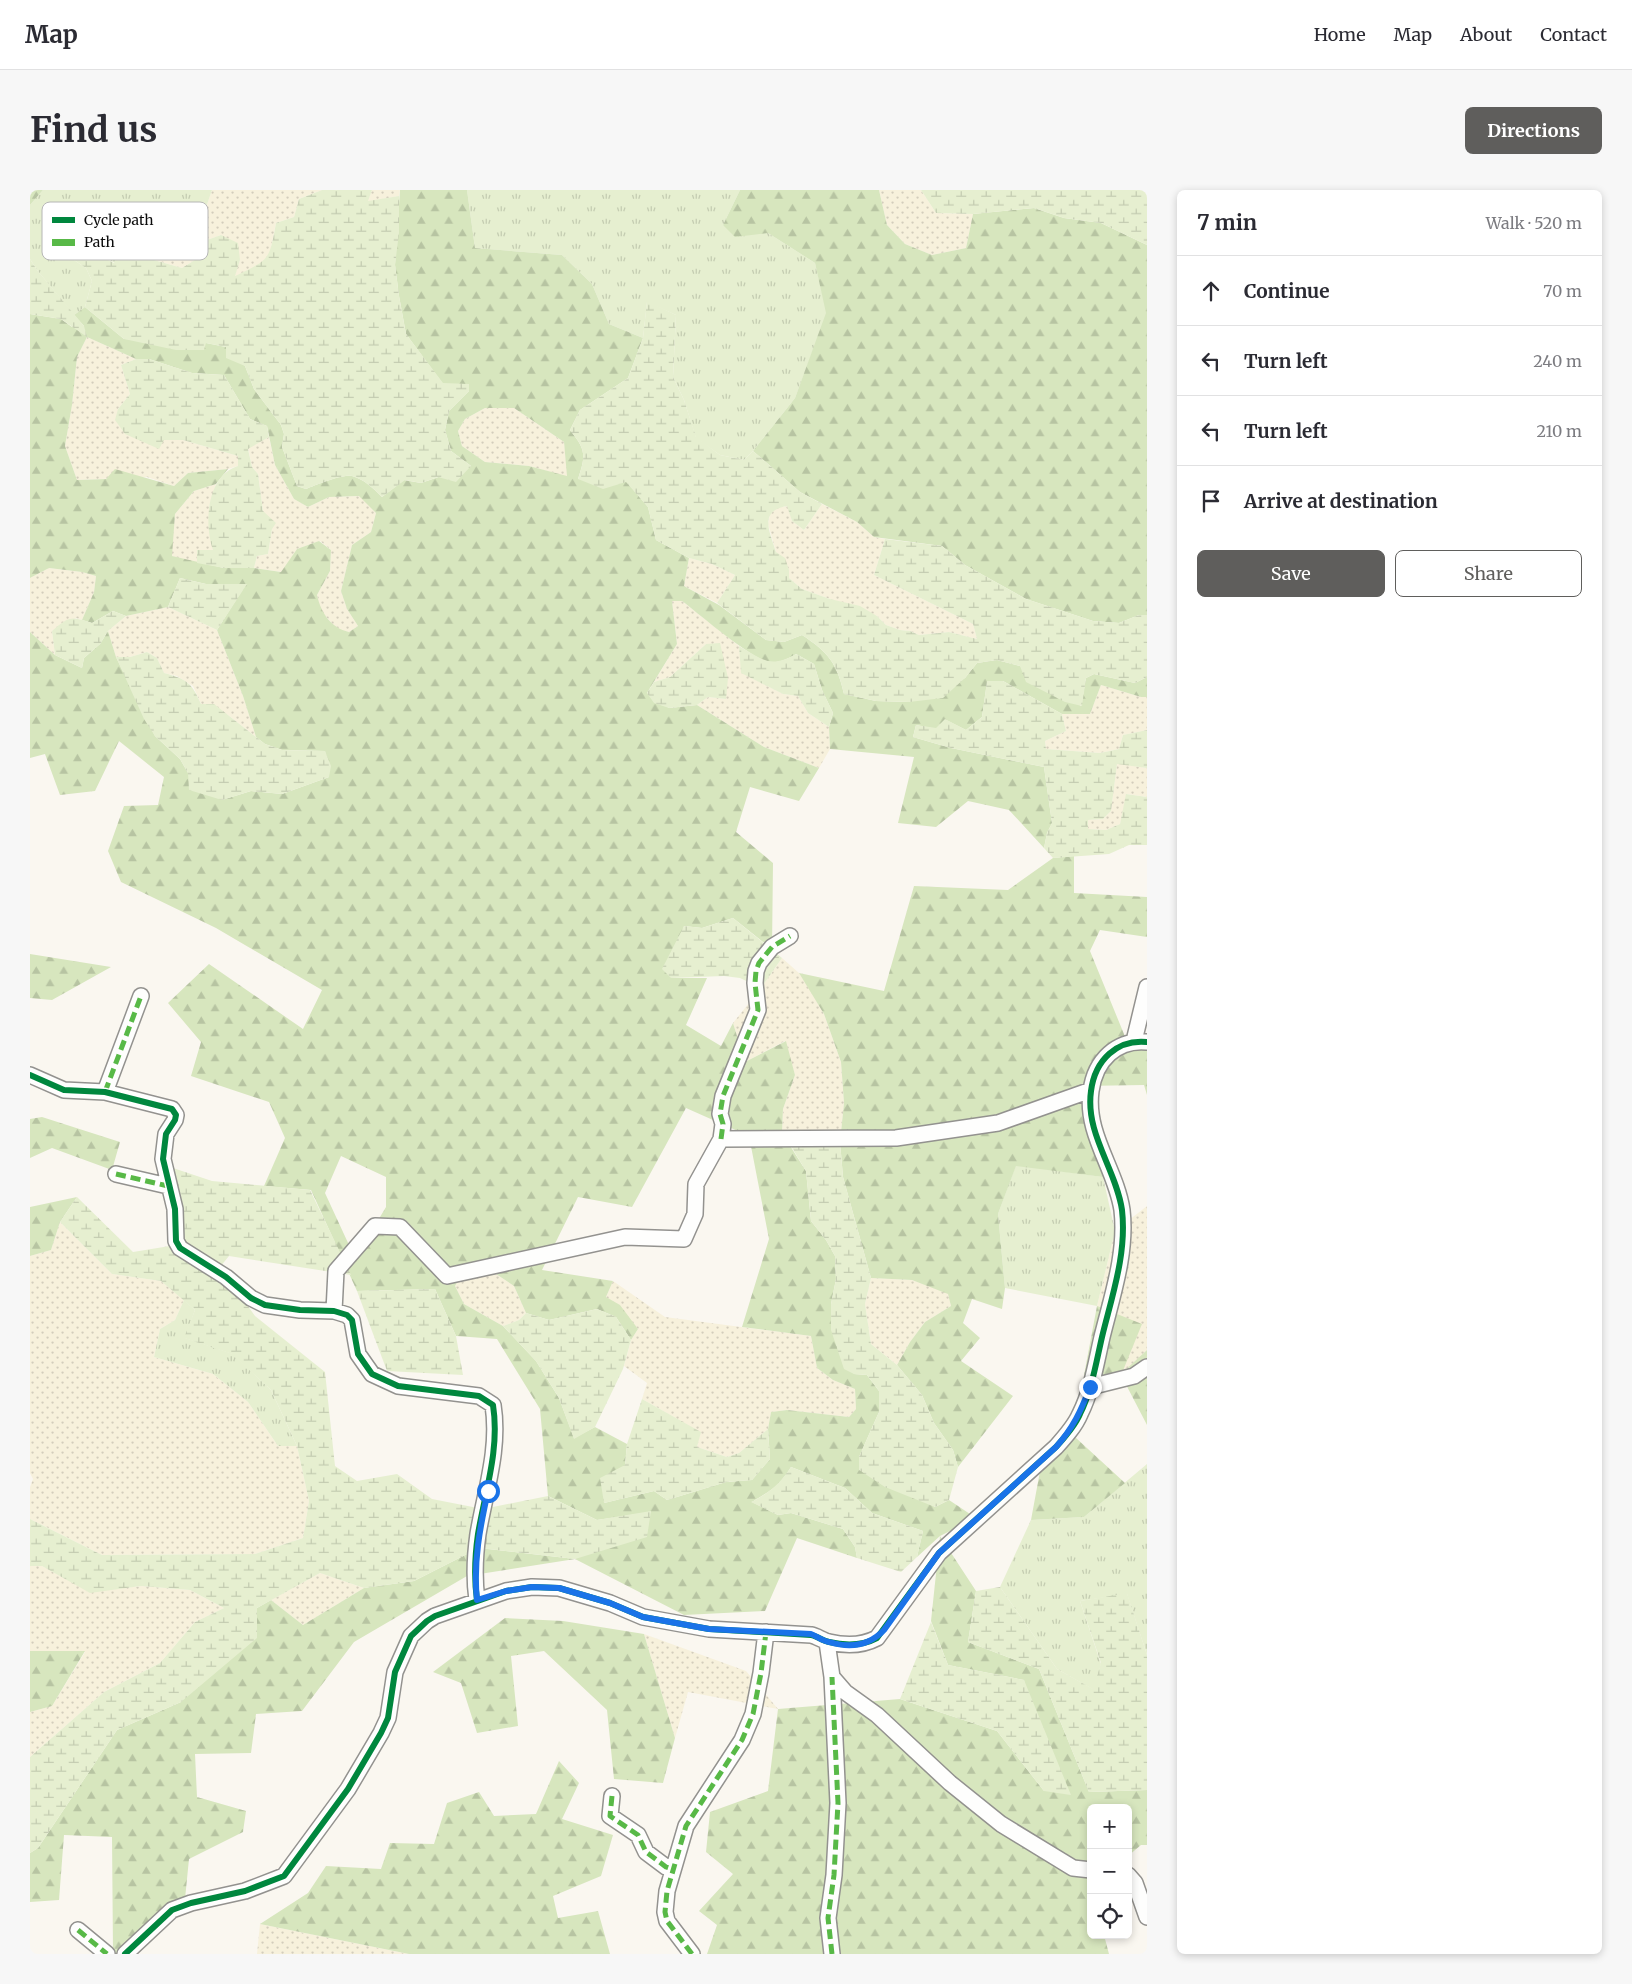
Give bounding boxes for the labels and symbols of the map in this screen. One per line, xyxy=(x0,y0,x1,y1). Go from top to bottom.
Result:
legend xyxy=(42,202,208,260)
text: Cycle path xyxy=(84,211,154,229)
text: Path xyxy=(84,233,115,251)
route end xyxy=(1079,1376,1102,1399)
route start xyxy=(477,1480,500,1503)

